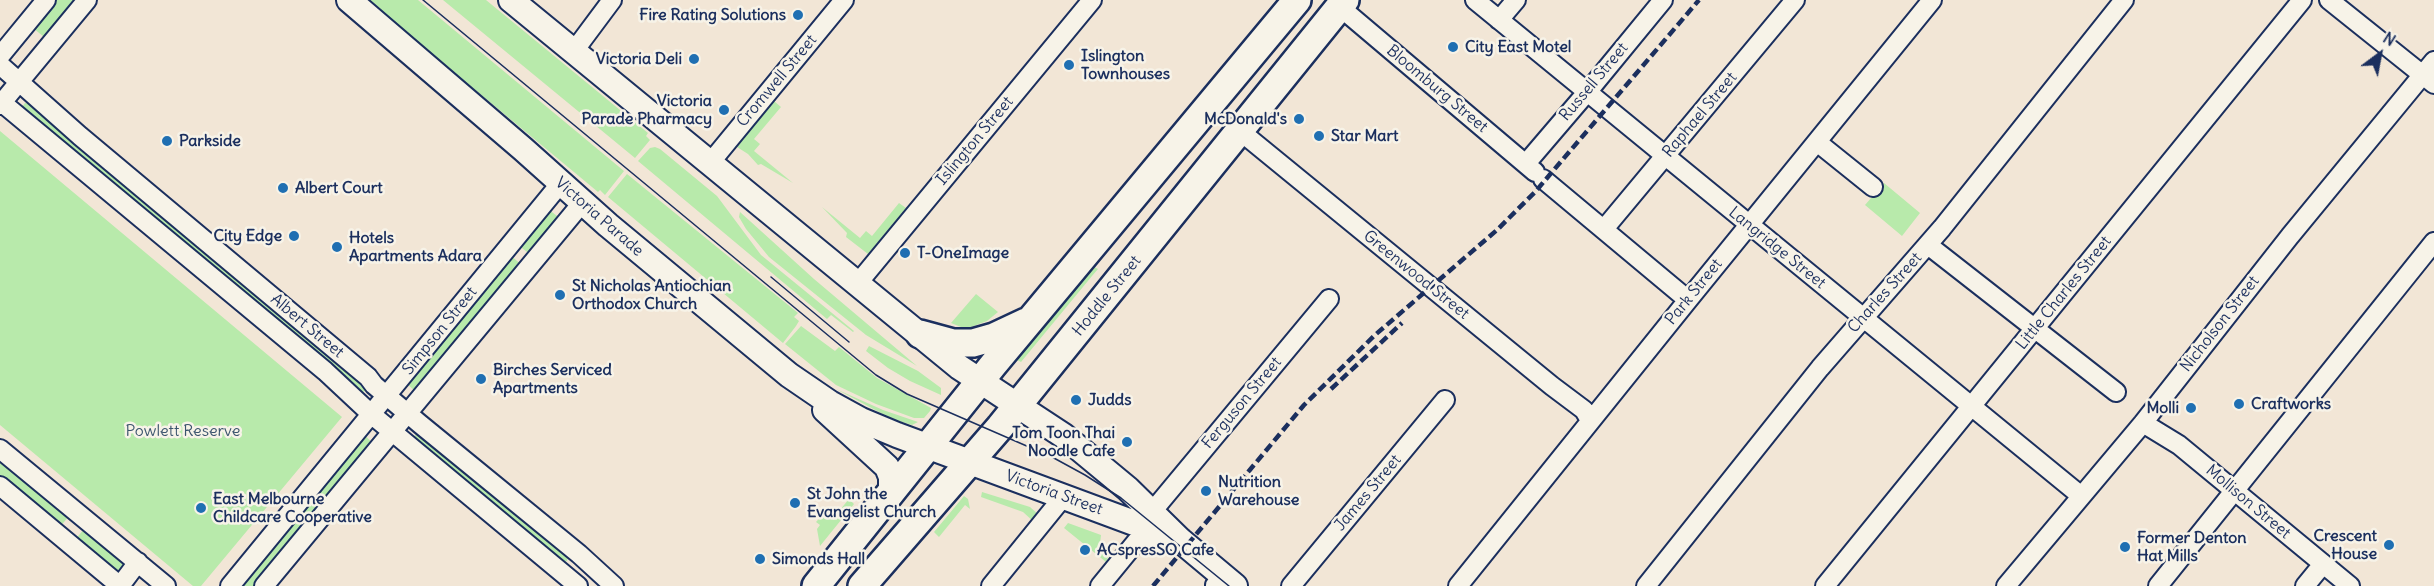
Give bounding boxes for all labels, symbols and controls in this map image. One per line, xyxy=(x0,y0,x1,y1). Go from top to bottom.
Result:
place label: Fire Rating Solutions xyxy=(639,5,786,25)
marker: Fire Rating Solutions xyxy=(791,8,805,22)
north arrow xyxy=(2350,24,2410,84)
text: N xyxy=(2380,27,2400,50)
street label: Cromwell Street xyxy=(733,31,821,131)
place label: City East Motel xyxy=(1465,37,1571,57)
street label: Russell Street xyxy=(1556,39,1632,125)
marker: City East Motel xyxy=(1446,40,1460,54)
street label: Bloomburg Street xyxy=(1383,41,1491,137)
place label: Islington Townhouses xyxy=(1081,46,1170,84)
place label: Victoria Deli xyxy=(596,49,682,69)
marker: Victoria Deli xyxy=(687,52,701,66)
marker: Islington Townhouses xyxy=(1062,58,1076,72)
street label: Raphael Street xyxy=(1659,68,1741,162)
place label: Victoria Parade Pharmacy xyxy=(582,91,712,129)
street label: Islington Street xyxy=(932,93,1018,189)
marker: Victoria Parade Pharmacy xyxy=(717,103,731,117)
place label: McDonald's xyxy=(1204,109,1287,129)
marker: McDonald's xyxy=(1292,112,1306,126)
place label: Star Mart xyxy=(1331,126,1398,146)
marker: Star Mart xyxy=(1312,129,1326,143)
place label: Parkside xyxy=(179,131,241,151)
marker: Parkside xyxy=(160,134,174,148)
street label: Victoria Parade xyxy=(551,173,647,261)
place label: Albert Court xyxy=(295,178,383,198)
marker: Albert Court xyxy=(276,181,290,195)
street label: Langridge Street xyxy=(1725,203,1829,293)
place label: City Edge xyxy=(213,226,282,246)
street label: Greenwood Street xyxy=(1359,226,1473,324)
place label: Hotels Apartments Adara xyxy=(349,228,482,266)
marker: City Edge xyxy=(287,229,301,243)
street label: Little Charles Street xyxy=(2012,232,2116,354)
marker: Hotels Apartments Adara xyxy=(330,240,344,254)
place label: T-OneImage xyxy=(917,243,1009,263)
marker: T-OneImage xyxy=(898,246,912,260)
street label: Charles Street xyxy=(1844,249,1926,337)
street label: Hoddle Street xyxy=(1069,252,1145,340)
street label: Park Street xyxy=(1662,255,1726,329)
street label: Nicholson Street xyxy=(2177,272,2263,376)
place label: St Nicholas Antiochian Orthodox Church xyxy=(572,276,731,314)
street label: Simpson Street xyxy=(399,283,481,379)
marker: St Nicholas Antiochian Orthodox Church xyxy=(553,288,567,302)
street label: Albert Street xyxy=(266,290,348,362)
street label: Ferguson Street xyxy=(1198,353,1286,453)
place label: Birches Serviced Apartments xyxy=(493,360,612,398)
marker: Birches Serviced Apartments xyxy=(474,372,488,386)
place label: Judds xyxy=(1088,390,1131,410)
marker: Judds xyxy=(1069,393,1083,407)
place label: Craftworks xyxy=(2251,394,2331,414)
marker: Craftworks xyxy=(2232,397,2246,411)
place label: Molli xyxy=(2146,398,2179,418)
marker: Molli xyxy=(2184,401,2198,415)
park label: Powlett Reserve xyxy=(126,421,240,441)
place label: Tom Toon Thai Noodle Cafe xyxy=(1012,423,1115,461)
marker: Tom Toon Thai Noodle Cafe xyxy=(1120,435,1134,449)
street label: James Street xyxy=(1331,451,1405,535)
street label: Mollison Street xyxy=(2202,461,2294,543)
street label: Victoria Street xyxy=(1003,467,1105,519)
place label: Nutrition Warehouse xyxy=(1218,472,1299,510)
place label: St John the Evangelist Church xyxy=(807,484,936,522)
marker: Nutrition Warehouse xyxy=(1199,484,1213,498)
place label: East Melbourne Childcare Cooperative xyxy=(213,489,372,527)
marker: St John the Evangelist Church xyxy=(788,496,802,510)
marker: East Melbourne Childcare Cooperative xyxy=(194,501,208,515)
place label: Crescent House xyxy=(2314,526,2377,564)
place label: Former Denton Hat Mills xyxy=(2137,528,2247,566)
marker: Crescent House xyxy=(2382,538,2396,552)
place label: ACspresSO Cafe xyxy=(1097,540,1214,560)
marker: Former Denton Hat Mills xyxy=(2118,540,2132,554)
marker: ACspresSO Cafe xyxy=(1078,543,1092,557)
place label: Simonds Hall xyxy=(772,549,865,569)
marker: Simonds Hall xyxy=(753,552,767,566)

